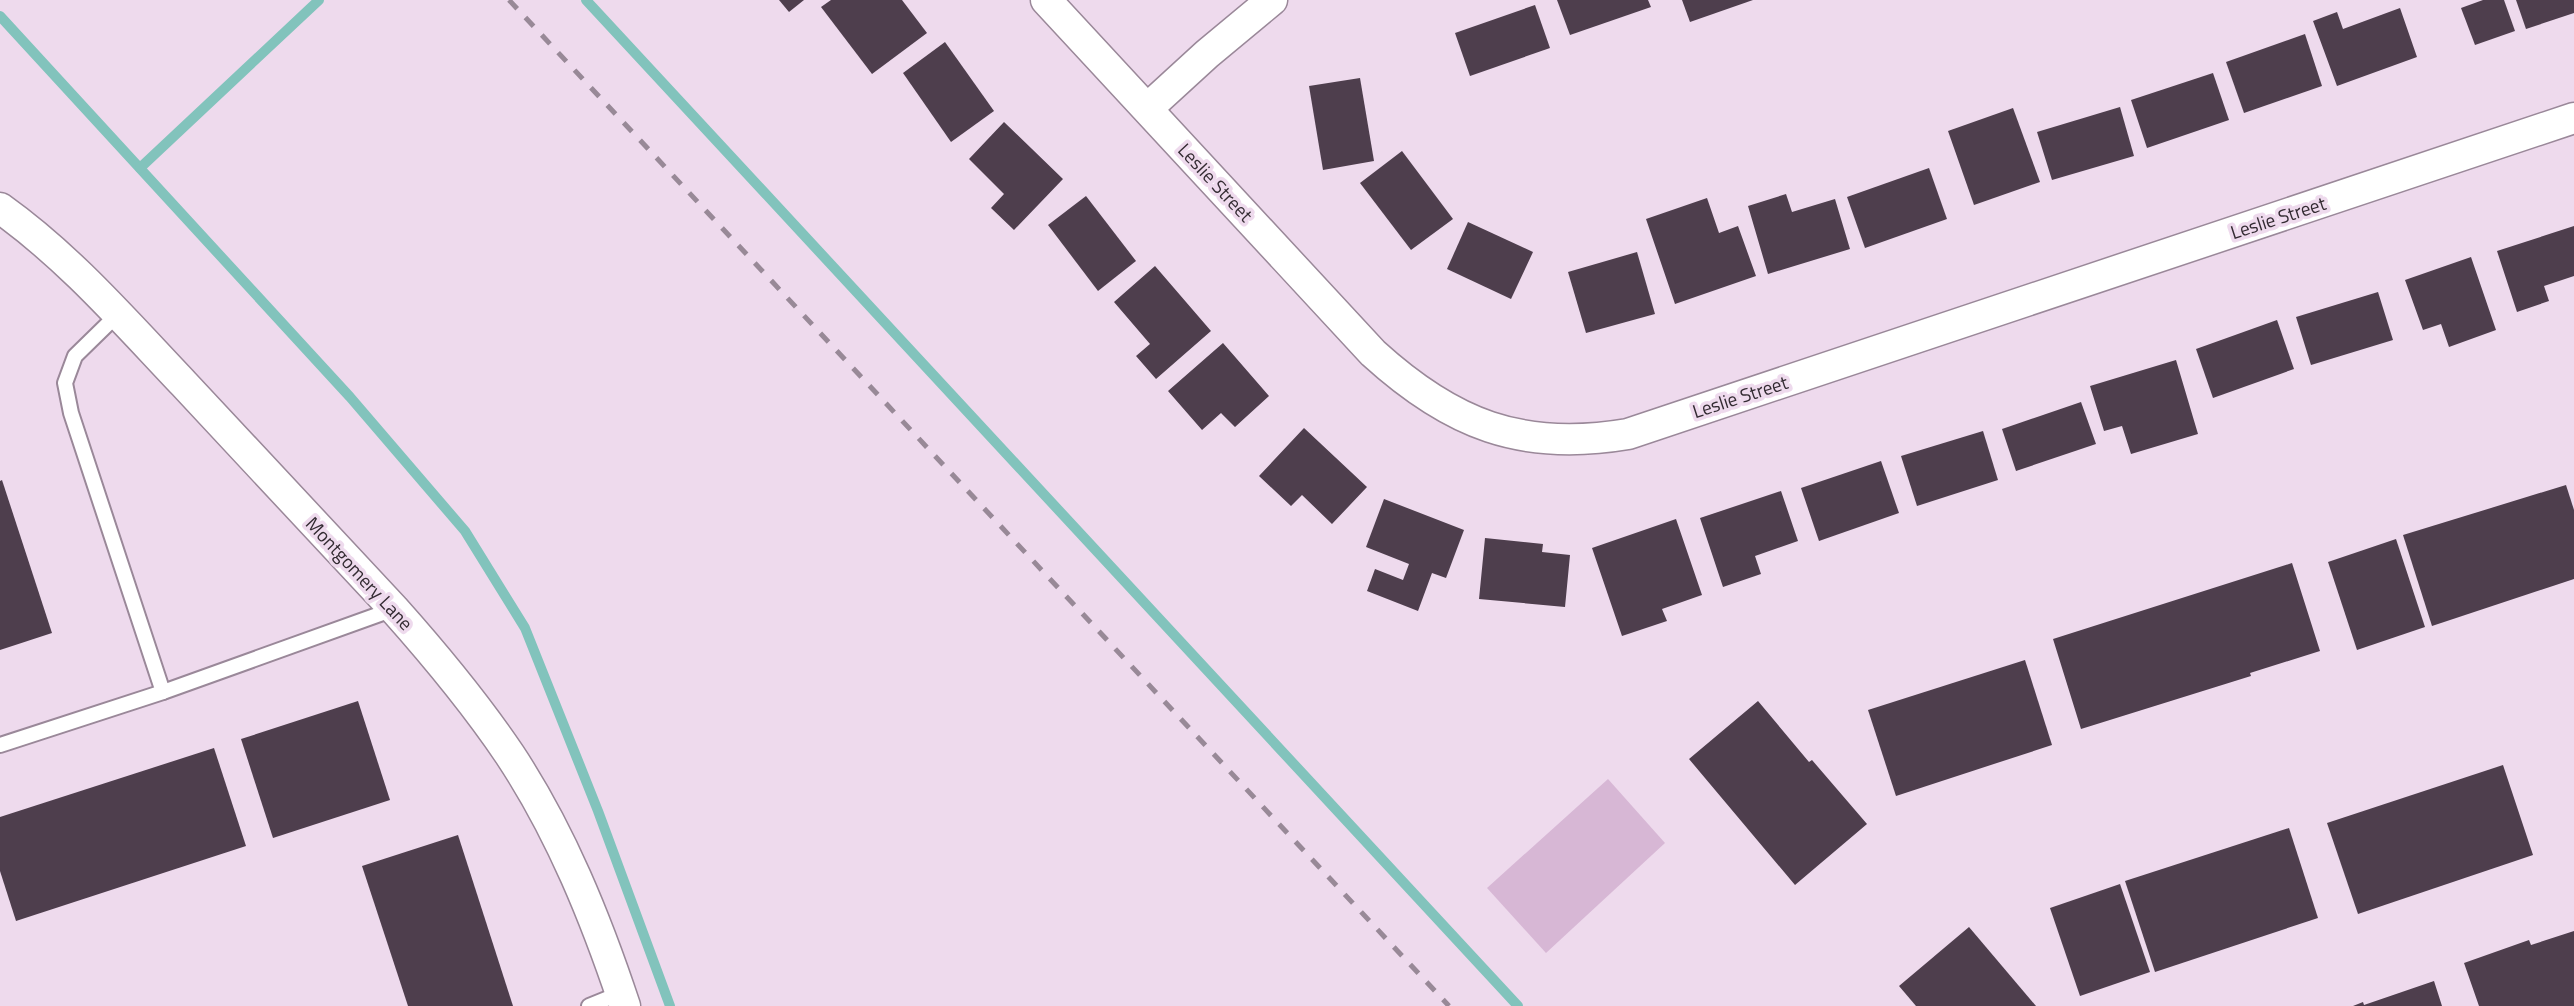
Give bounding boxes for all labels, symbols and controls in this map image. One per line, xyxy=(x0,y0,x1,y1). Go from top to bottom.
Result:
street label: Leslie Street xyxy=(1172,136,1260,228)
street label: Leslie Street xyxy=(2227,188,2330,246)
street label: Leslie Street xyxy=(1689,367,1792,425)
street label: Montgomery Lane xyxy=(299,510,421,636)

